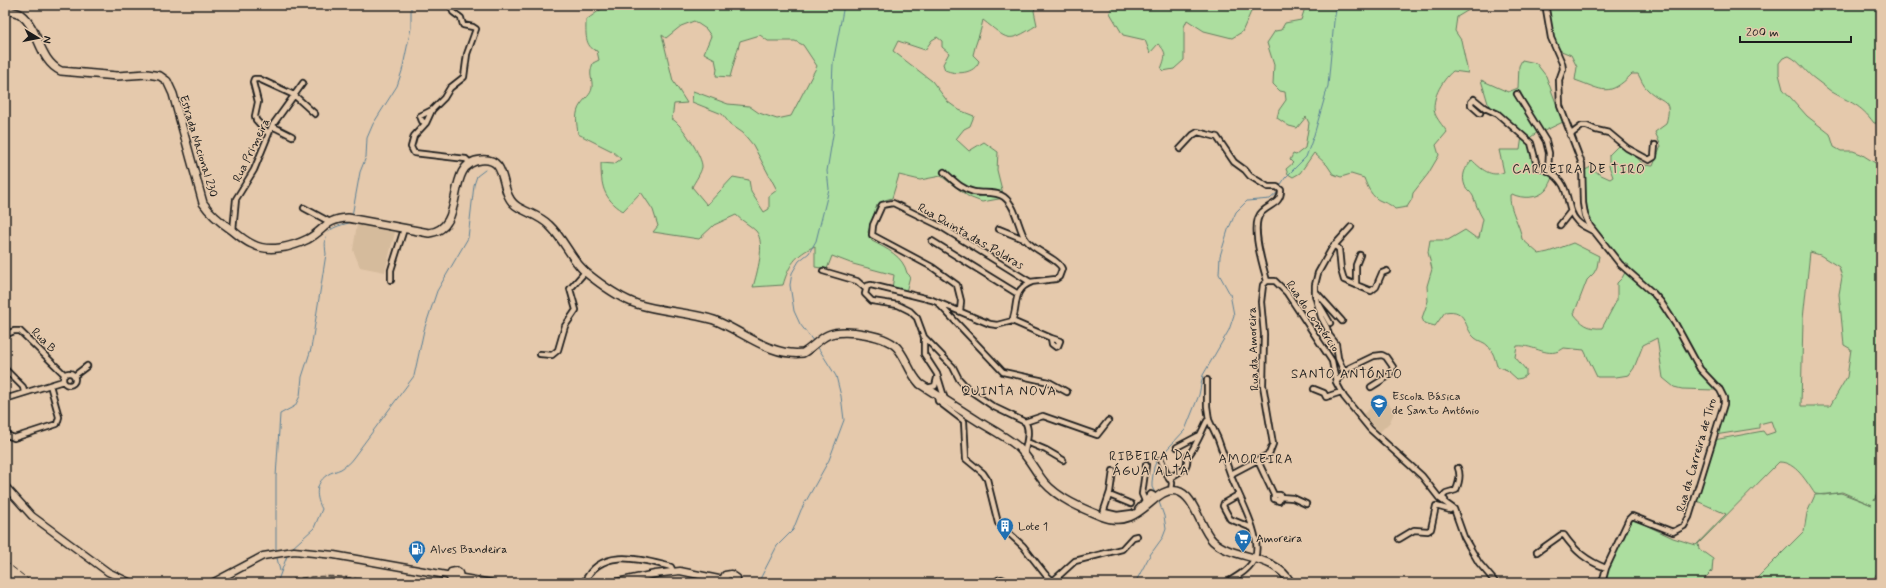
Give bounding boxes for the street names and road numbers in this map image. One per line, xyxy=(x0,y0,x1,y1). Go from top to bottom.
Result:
street label: Estrada Nacional 230 xyxy=(175,93,221,199)
street label: Rua Primeira xyxy=(230,116,274,185)
street label: Rua Quinta das Poldras xyxy=(915,200,1027,274)
street label: Rua do Comércio xyxy=(1282,278,1343,355)
street label: Rua da Amoreira xyxy=(1245,307,1263,391)
street label: Rua B xyxy=(27,325,60,357)
street label: Rua da Carreira de Tiro xyxy=(1673,396,1721,514)

